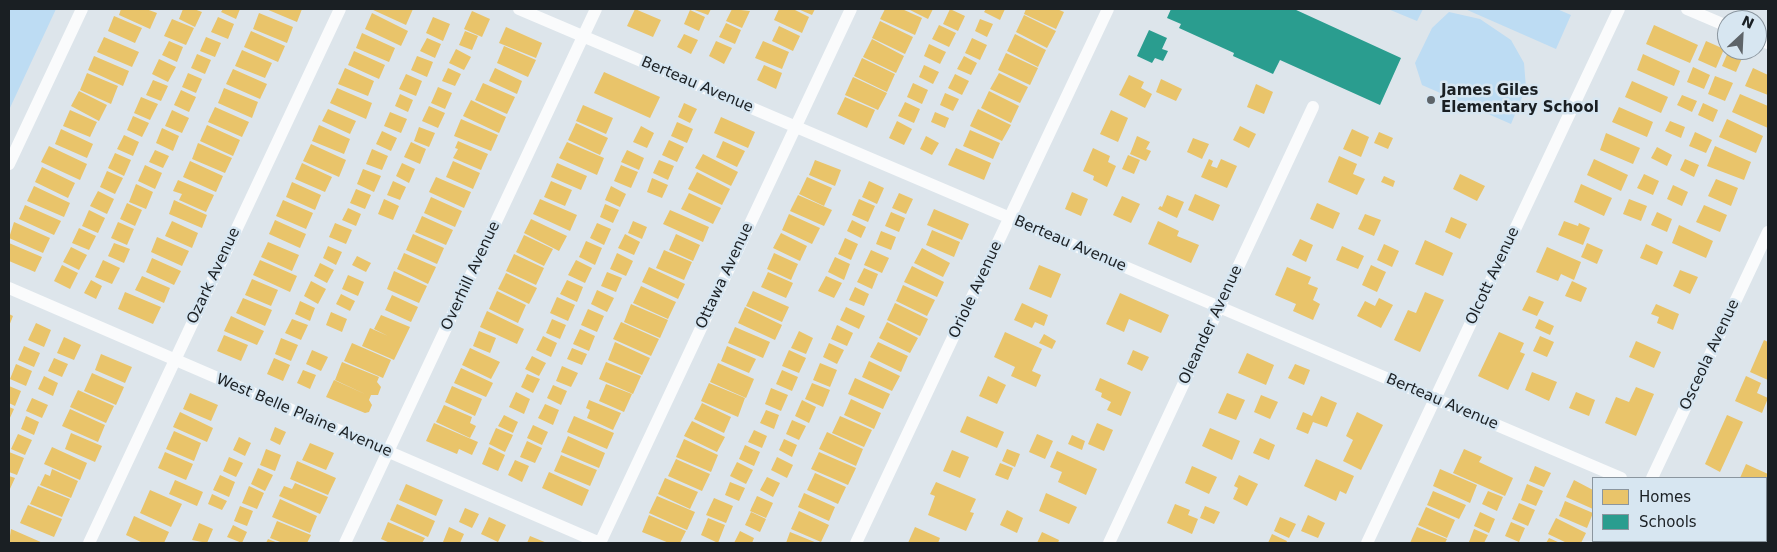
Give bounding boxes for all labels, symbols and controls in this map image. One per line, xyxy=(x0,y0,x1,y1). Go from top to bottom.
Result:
north arrow xyxy=(1717,10,1767,60)
text: N xyxy=(1739,13,1757,32)
street label: Berteau Avenue xyxy=(638,53,756,117)
place label: James Giles Elementary School xyxy=(1441,82,1599,117)
marker: James Giles Elementary School xyxy=(1425,94,1437,106)
street label: Berteau Avenue xyxy=(1011,212,1129,276)
street label: Overhill Avenue xyxy=(438,219,504,333)
street label: Ottawa Avenue xyxy=(693,220,757,332)
street label: Olcott Avenue xyxy=(1463,224,1523,328)
street label: Ozark Avenue xyxy=(184,225,244,327)
street label: Oriole Avenue xyxy=(946,239,1006,341)
street label: Oleander Avenue xyxy=(1176,263,1246,387)
street label: Osceola Avenue xyxy=(1676,297,1744,413)
street label: Berteau Avenue xyxy=(1383,370,1501,434)
street label: West Belle Plaine Avenue xyxy=(213,371,395,461)
legend xyxy=(1592,477,1767,542)
text: Homes xyxy=(1639,488,1691,506)
text: Schools xyxy=(1639,513,1697,531)

